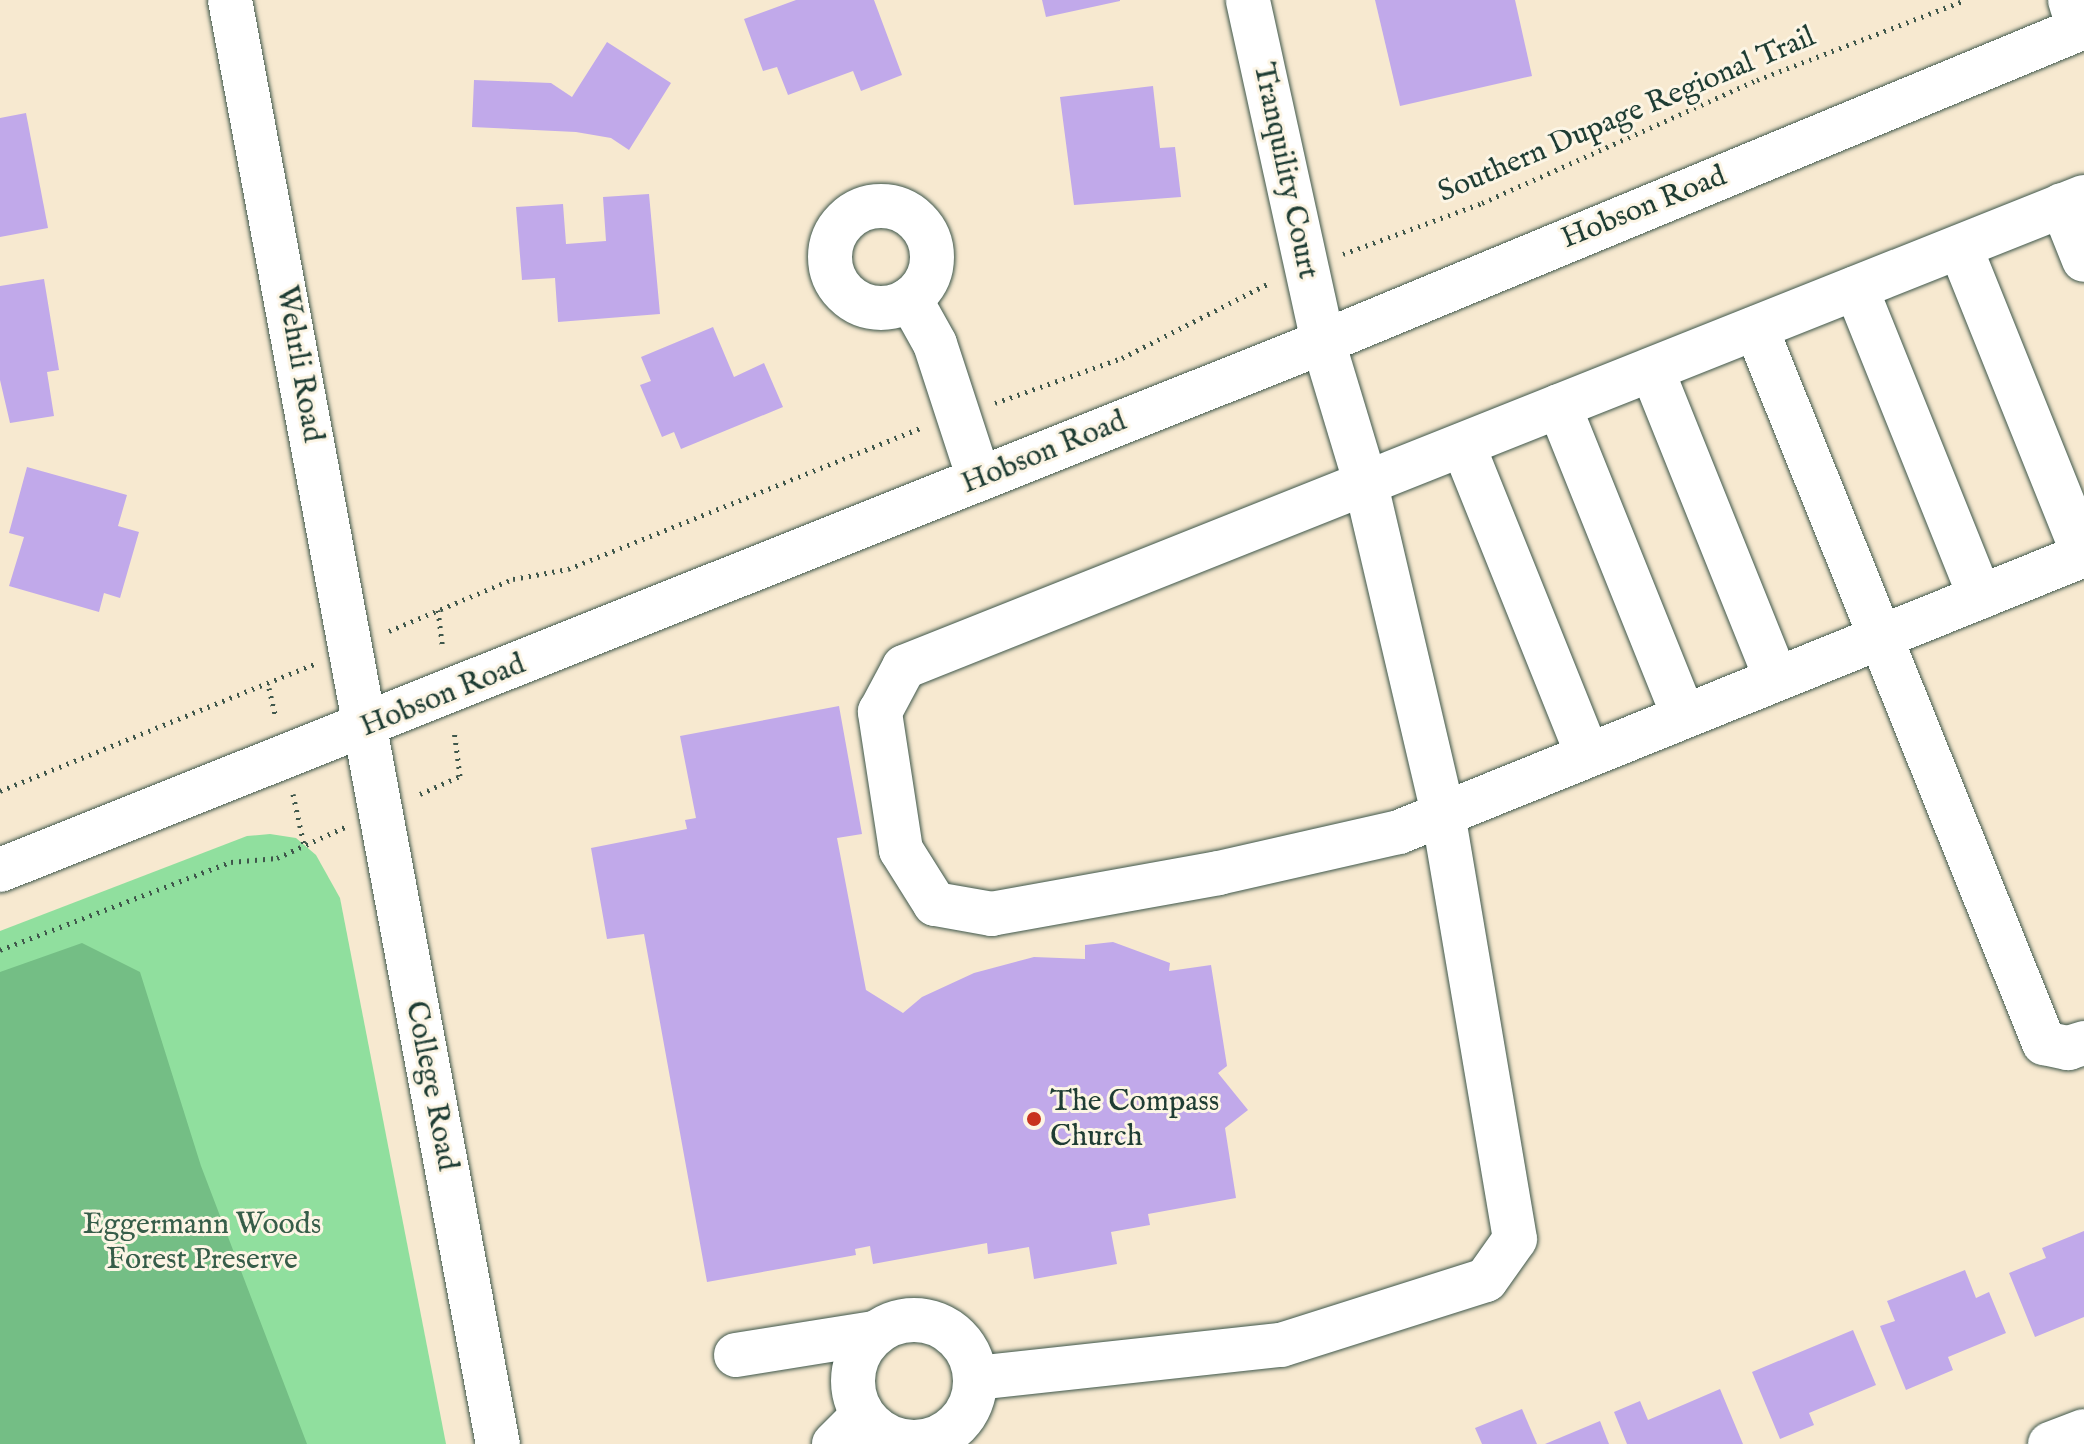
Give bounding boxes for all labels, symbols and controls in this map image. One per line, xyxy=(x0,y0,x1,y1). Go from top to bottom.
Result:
street label: Southern Dupage Regional Trail xyxy=(1433,19,1821,211)
street label: Tranquility Court xyxy=(1245,60,1325,282)
street label: Hobson Road xyxy=(1556,159,1732,257)
street label: Wehrli Road xyxy=(268,283,330,445)
street label: Hobson Road xyxy=(956,404,1132,502)
street label: Hobson Road xyxy=(355,647,531,745)
street label: College Road xyxy=(397,998,465,1174)
place label: The Compass Church xyxy=(1050,1084,1219,1154)
marker: The Compass Church xyxy=(1025,1110,1043,1128)
park label: Eggermann Woods Forest Preserve xyxy=(83,1207,321,1278)

